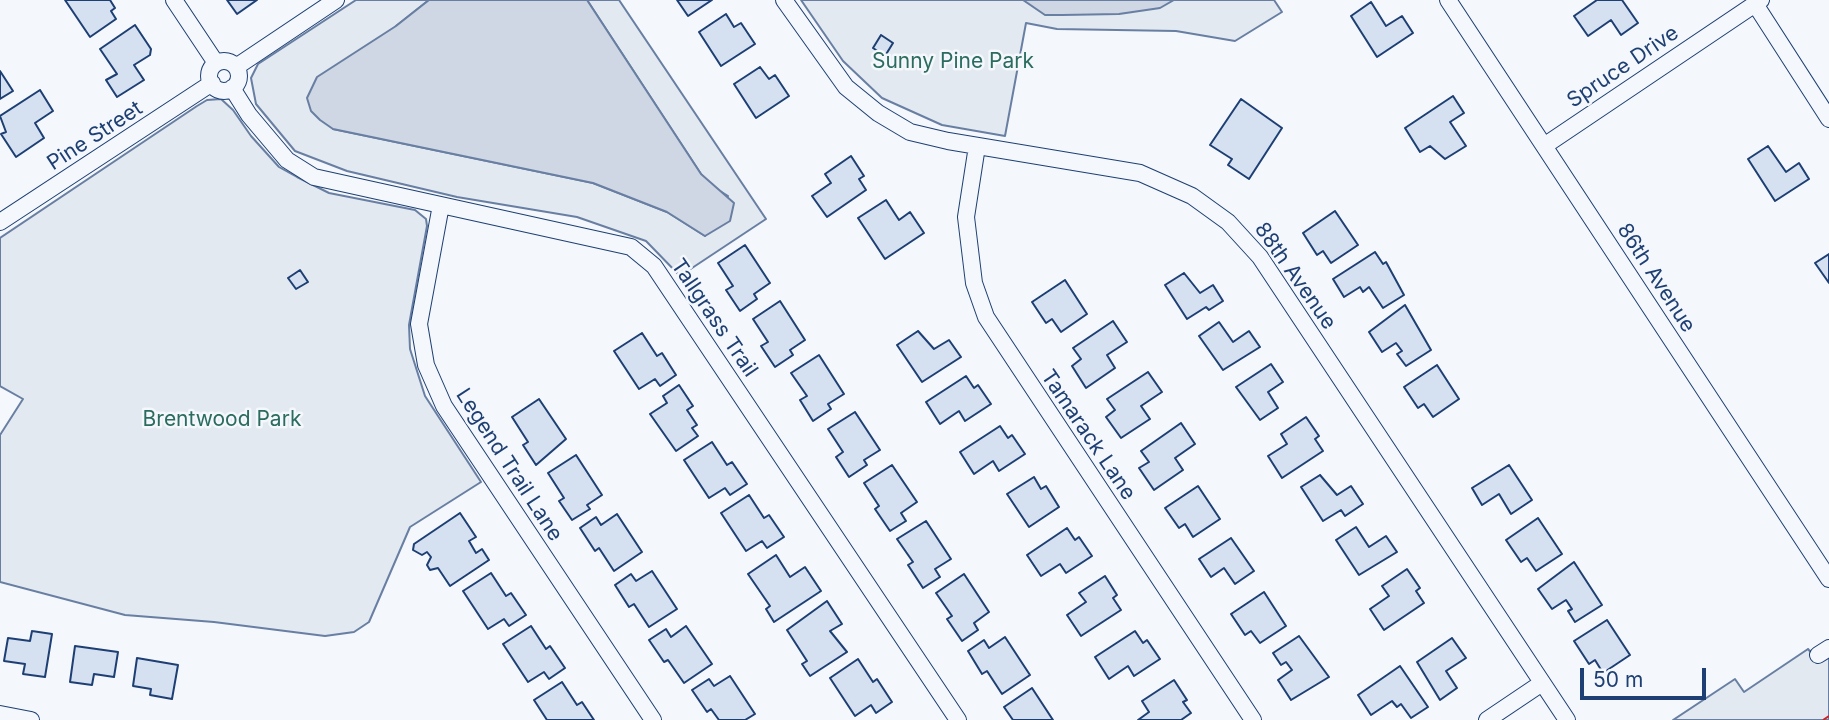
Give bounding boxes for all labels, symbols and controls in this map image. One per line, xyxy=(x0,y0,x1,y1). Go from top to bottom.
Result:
street label: Spruce Drive xyxy=(1563,21,1683,113)
park label: Sunny Pine Park xyxy=(872,49,1034,75)
street label: Pine Street xyxy=(43,96,147,176)
street label: 88th Avenue xyxy=(1249,218,1341,334)
street label: 86th Avenue xyxy=(1611,219,1701,337)
street label: Tallgrass Trail xyxy=(665,254,763,382)
street label: Tamarack Lane xyxy=(1035,365,1141,505)
street label: Legend Trail Lane xyxy=(450,384,568,546)
park label: Brentwood Park xyxy=(143,407,301,433)
scale bar xyxy=(1584,654,1710,698)
text: 50 m xyxy=(1593,667,1643,692)

